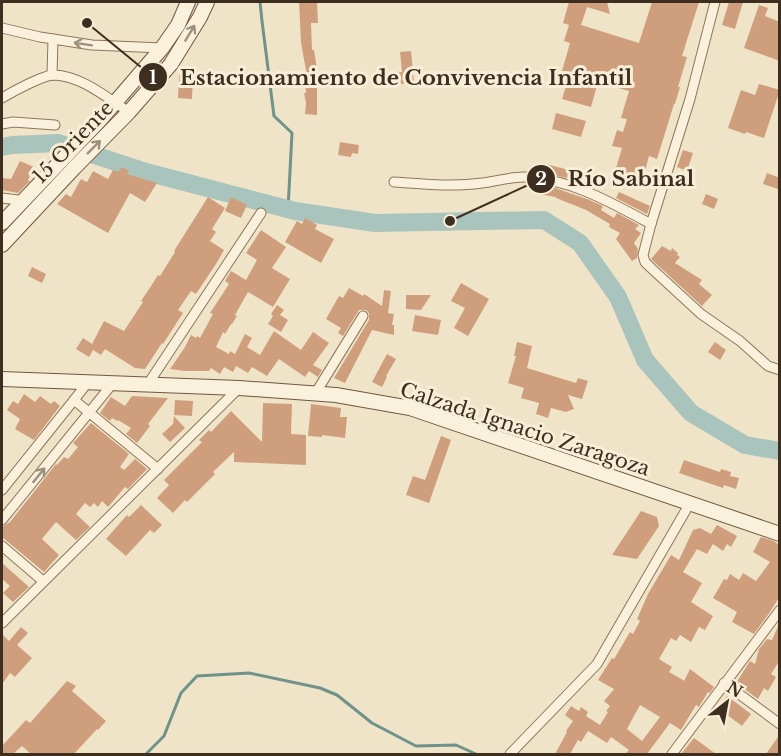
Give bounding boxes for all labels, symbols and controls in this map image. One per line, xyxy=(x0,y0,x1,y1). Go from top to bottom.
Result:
one-way arrow xyxy=(185,25,197,42)
one-way arrow xyxy=(73,38,93,49)
callout: Estacionamiento de Convivencia Infantil xyxy=(138,58,644,97)
text: Estacionamiento de Convivencia Infantil xyxy=(180,65,633,91)
text: 1 xyxy=(149,67,157,89)
street label: 15 Oriente xyxy=(28,96,118,188)
one-way arrow xyxy=(87,140,101,155)
callout: Río Sabinal xyxy=(526,159,707,198)
text: Río Sabinal xyxy=(568,166,695,192)
text: 2 xyxy=(535,168,547,190)
street label: Calzada Ignacio Zaragoza xyxy=(397,377,654,481)
one-way arrow xyxy=(32,467,45,483)
north arrow xyxy=(697,672,757,732)
text: N xyxy=(723,677,746,702)

